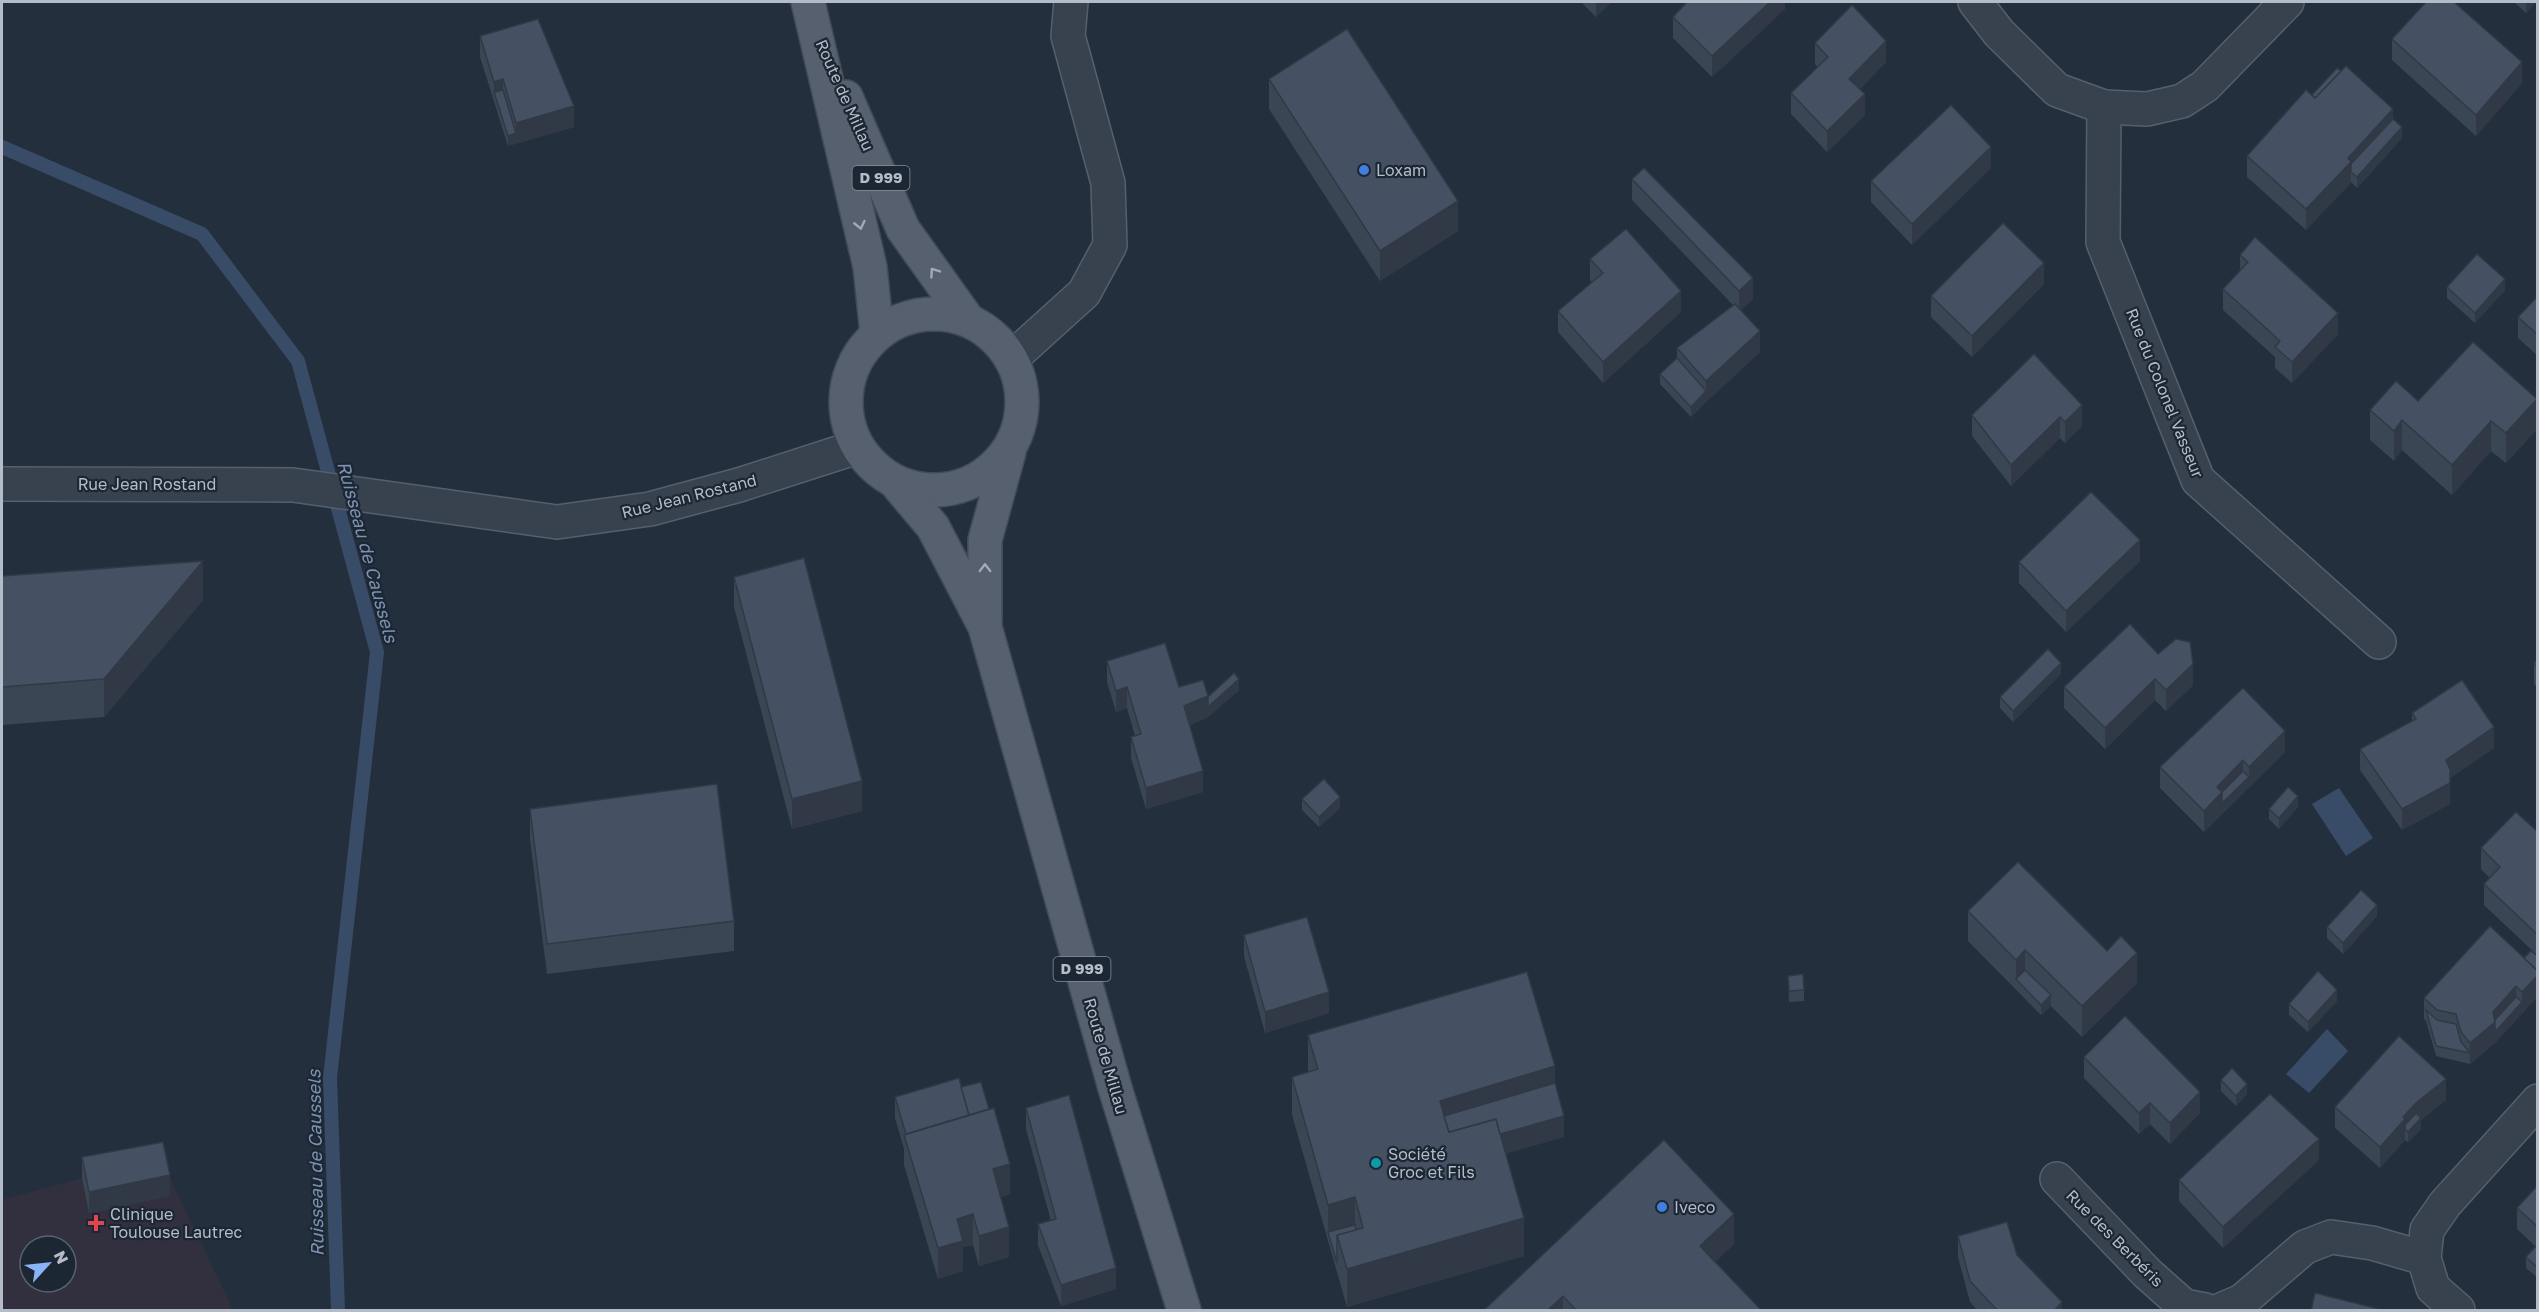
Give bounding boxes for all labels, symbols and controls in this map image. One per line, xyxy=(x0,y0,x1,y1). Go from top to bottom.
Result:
street label: Route de Millau xyxy=(811,36,879,154)
place label: Loxam xyxy=(1376,160,1426,180)
marker: Loxam xyxy=(1357,163,1371,177)
road number: D 999 xyxy=(852,166,910,190)
one-way arrow xyxy=(853,219,866,229)
one-way arrow xyxy=(930,268,941,279)
street label: Rue du Colonel Vasseur xyxy=(2122,305,2208,481)
water label: Ruisseau de Caussels xyxy=(333,459,403,646)
street label: Rue Jean Rostand xyxy=(619,470,759,522)
street label: Rue Jean Rostand xyxy=(78,474,216,494)
one-way arrow xyxy=(979,564,991,573)
road number: D 999 xyxy=(1054,957,1110,981)
street label: Route de Millau xyxy=(1080,996,1132,1116)
water label: Ruisseau de Caussels xyxy=(302,1068,328,1257)
place label: Société Groc et Fils xyxy=(1388,1144,1475,1182)
marker: Société Groc et Fils xyxy=(1369,1156,1383,1170)
street label: Rue des Berbéris xyxy=(2062,1185,2168,1291)
place label: Iveco xyxy=(1674,1197,1715,1217)
marker: Iveco xyxy=(1655,1200,1669,1214)
place label: Clinique Toulouse Lautrec xyxy=(110,1204,243,1242)
marker: Clinique Toulouse Lautrec xyxy=(87,1214,105,1232)
north arrow xyxy=(18,1234,78,1294)
text: N xyxy=(50,1247,73,1267)

